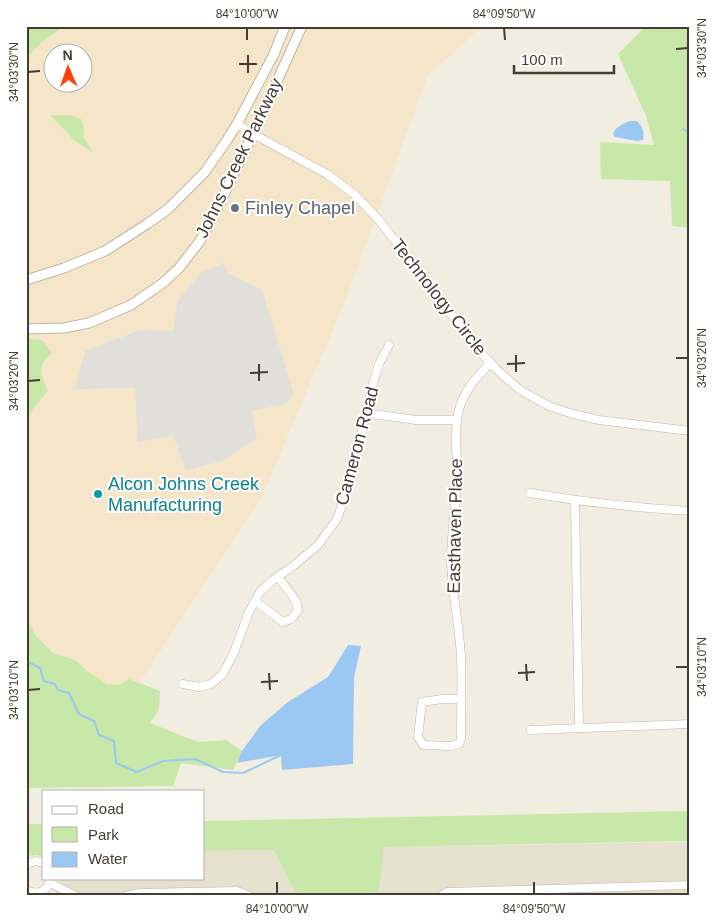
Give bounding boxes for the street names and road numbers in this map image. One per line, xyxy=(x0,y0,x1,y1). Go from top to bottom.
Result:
street label: Johns Creek Parkway xyxy=(192,75,286,241)
street label: Technology Circle xyxy=(387,235,491,359)
street label: Cameron Road xyxy=(332,384,382,508)
street label: Easthaven Place xyxy=(444,458,466,594)

